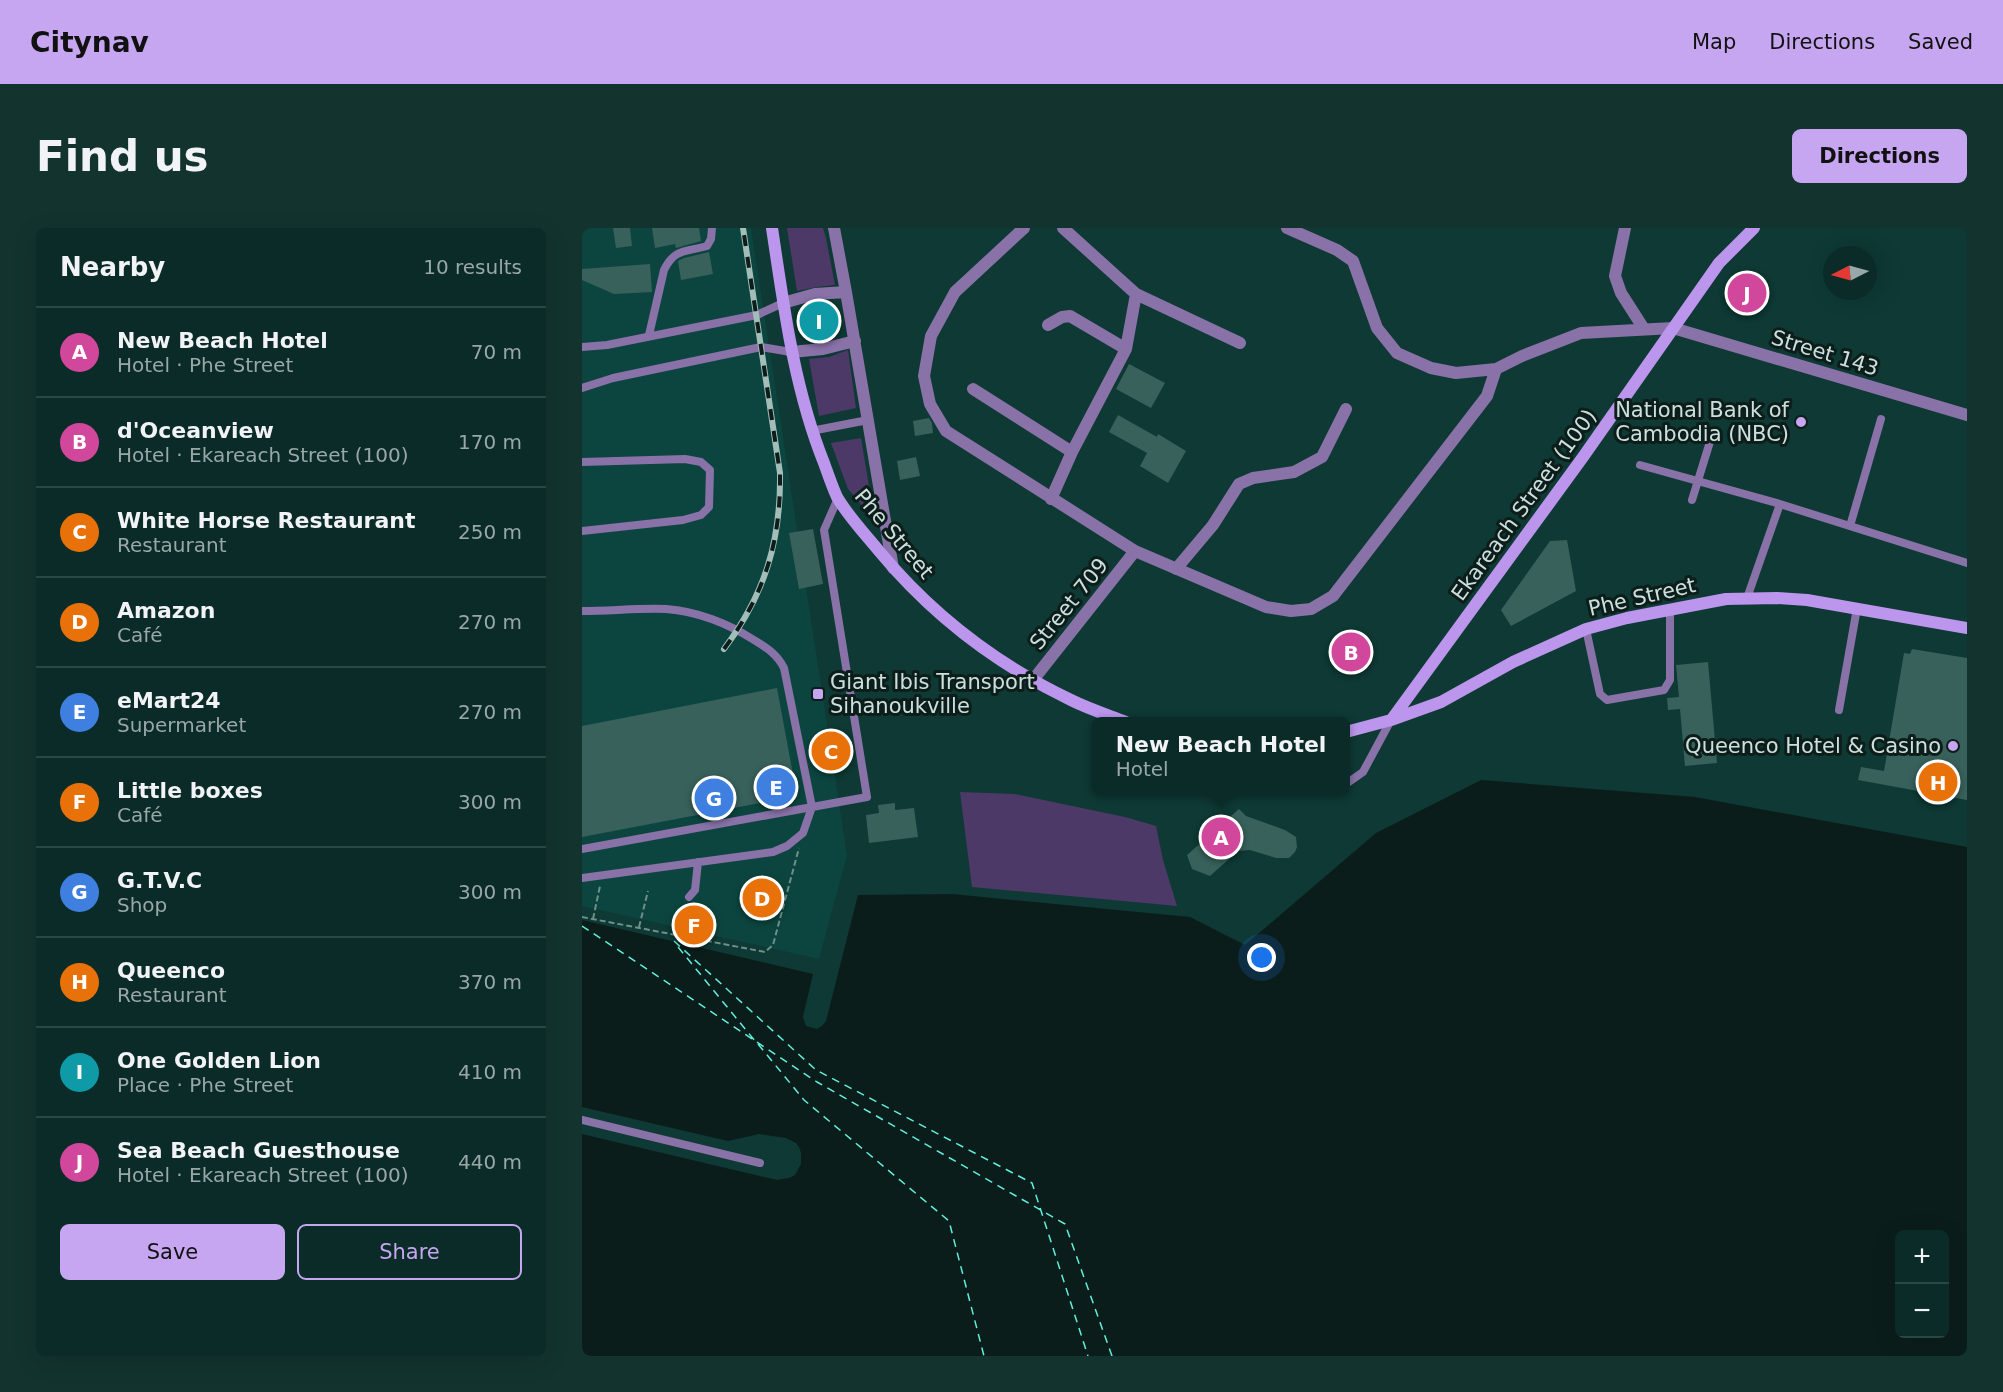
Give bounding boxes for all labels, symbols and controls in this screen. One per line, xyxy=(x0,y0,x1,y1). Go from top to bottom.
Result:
text: Citynav xyxy=(30,26,149,59)
text: Map xyxy=(1692,30,1736,54)
text: Directions xyxy=(1769,30,1875,54)
text: Saved xyxy=(1908,30,1973,54)
button: Directions xyxy=(1792,129,1967,183)
text: Find us xyxy=(36,132,209,181)
north arrow xyxy=(1823,246,1877,300)
text: Nearby xyxy=(60,252,165,282)
text: 10 results xyxy=(423,255,522,279)
pin: J xyxy=(1728,270,1766,316)
pin: I xyxy=(800,298,838,344)
street label: Street 143 xyxy=(1769,325,1881,381)
text: New Beach Hotel xyxy=(117,328,328,353)
text: A xyxy=(72,340,87,364)
text: 70 m xyxy=(471,340,522,364)
text: Hotel · Phe Street xyxy=(117,353,293,377)
place label: National Bank of Cambodia (NBC) xyxy=(1615,398,1790,446)
street label: Ekareach Street (100) xyxy=(1447,405,1601,605)
marker: National Bank of Cambodia (NBC) xyxy=(1794,415,1808,429)
text: d'Oceanview xyxy=(117,418,274,443)
text: B xyxy=(72,430,87,454)
text: 170 m xyxy=(458,430,522,454)
text: Hotel · Ekareach Street (100) xyxy=(117,443,408,467)
street label: Phe Street xyxy=(850,484,938,584)
text: White Horse Restaurant xyxy=(117,508,415,533)
text: C xyxy=(72,520,87,544)
text: 250 m xyxy=(458,520,522,544)
text: Restaurant xyxy=(117,533,227,557)
street label: Street 709 xyxy=(1025,553,1113,655)
street label: Phe Street xyxy=(1586,573,1698,621)
text: Amazon xyxy=(117,598,215,623)
text: D xyxy=(71,610,88,634)
text: 270 m xyxy=(458,610,522,634)
text: Café xyxy=(117,623,163,647)
pin: B xyxy=(1332,630,1370,674)
place label: Giant Ibis Transport Sihanoukville xyxy=(830,670,1035,718)
marker: Giant Ibis Transport Sihanoukville xyxy=(811,687,825,701)
text: eMart24 xyxy=(117,688,221,713)
text: E xyxy=(73,700,86,724)
text: 270 m xyxy=(458,700,522,724)
text: Supermarket xyxy=(117,713,246,737)
popup xyxy=(1092,717,1350,795)
pin: C xyxy=(812,728,850,774)
text: New Beach Hotel xyxy=(1116,732,1326,757)
place label: Queenco Hotel & Casino xyxy=(1685,734,1941,758)
marker: Queenco Hotel & Casino xyxy=(1946,739,1960,753)
text: Hotel xyxy=(1116,757,1169,781)
pin: H xyxy=(1918,760,1958,804)
pin: E xyxy=(756,764,796,810)
pin: G xyxy=(694,776,734,820)
text: Little boxes xyxy=(117,778,263,803)
text: F xyxy=(73,790,86,814)
text: 300 m xyxy=(458,790,522,814)
text: Café xyxy=(117,803,163,827)
pin: A xyxy=(1202,814,1240,860)
text: G.T.V.C xyxy=(117,868,202,893)
pin: D xyxy=(742,876,782,920)
text: G xyxy=(71,880,88,904)
text: 300 m xyxy=(458,880,522,904)
text: Shop xyxy=(117,893,167,917)
pin: F xyxy=(674,902,714,948)
your location xyxy=(1247,943,1276,972)
text: Queenco xyxy=(117,958,225,983)
text: H xyxy=(71,970,88,994)
text: 370 m xyxy=(458,970,522,994)
text: Restaurant xyxy=(117,983,227,1007)
text: One Golden Lion xyxy=(117,1048,321,1073)
text: I xyxy=(76,1060,83,1084)
text: 410 m xyxy=(458,1060,522,1084)
text: Place · Phe Street xyxy=(117,1073,293,1097)
text: Sea Beach Guesthouse xyxy=(117,1138,400,1163)
text: J xyxy=(76,1150,83,1174)
text: 440 m xyxy=(458,1150,522,1174)
text: Hotel · Ekareach Street (100) xyxy=(117,1163,408,1187)
button: Save xyxy=(60,1224,285,1280)
button: Share xyxy=(297,1224,522,1280)
map controls xyxy=(1895,1230,1949,1338)
button: + xyxy=(1895,1230,1949,1284)
button: − xyxy=(1895,1284,1949,1338)

